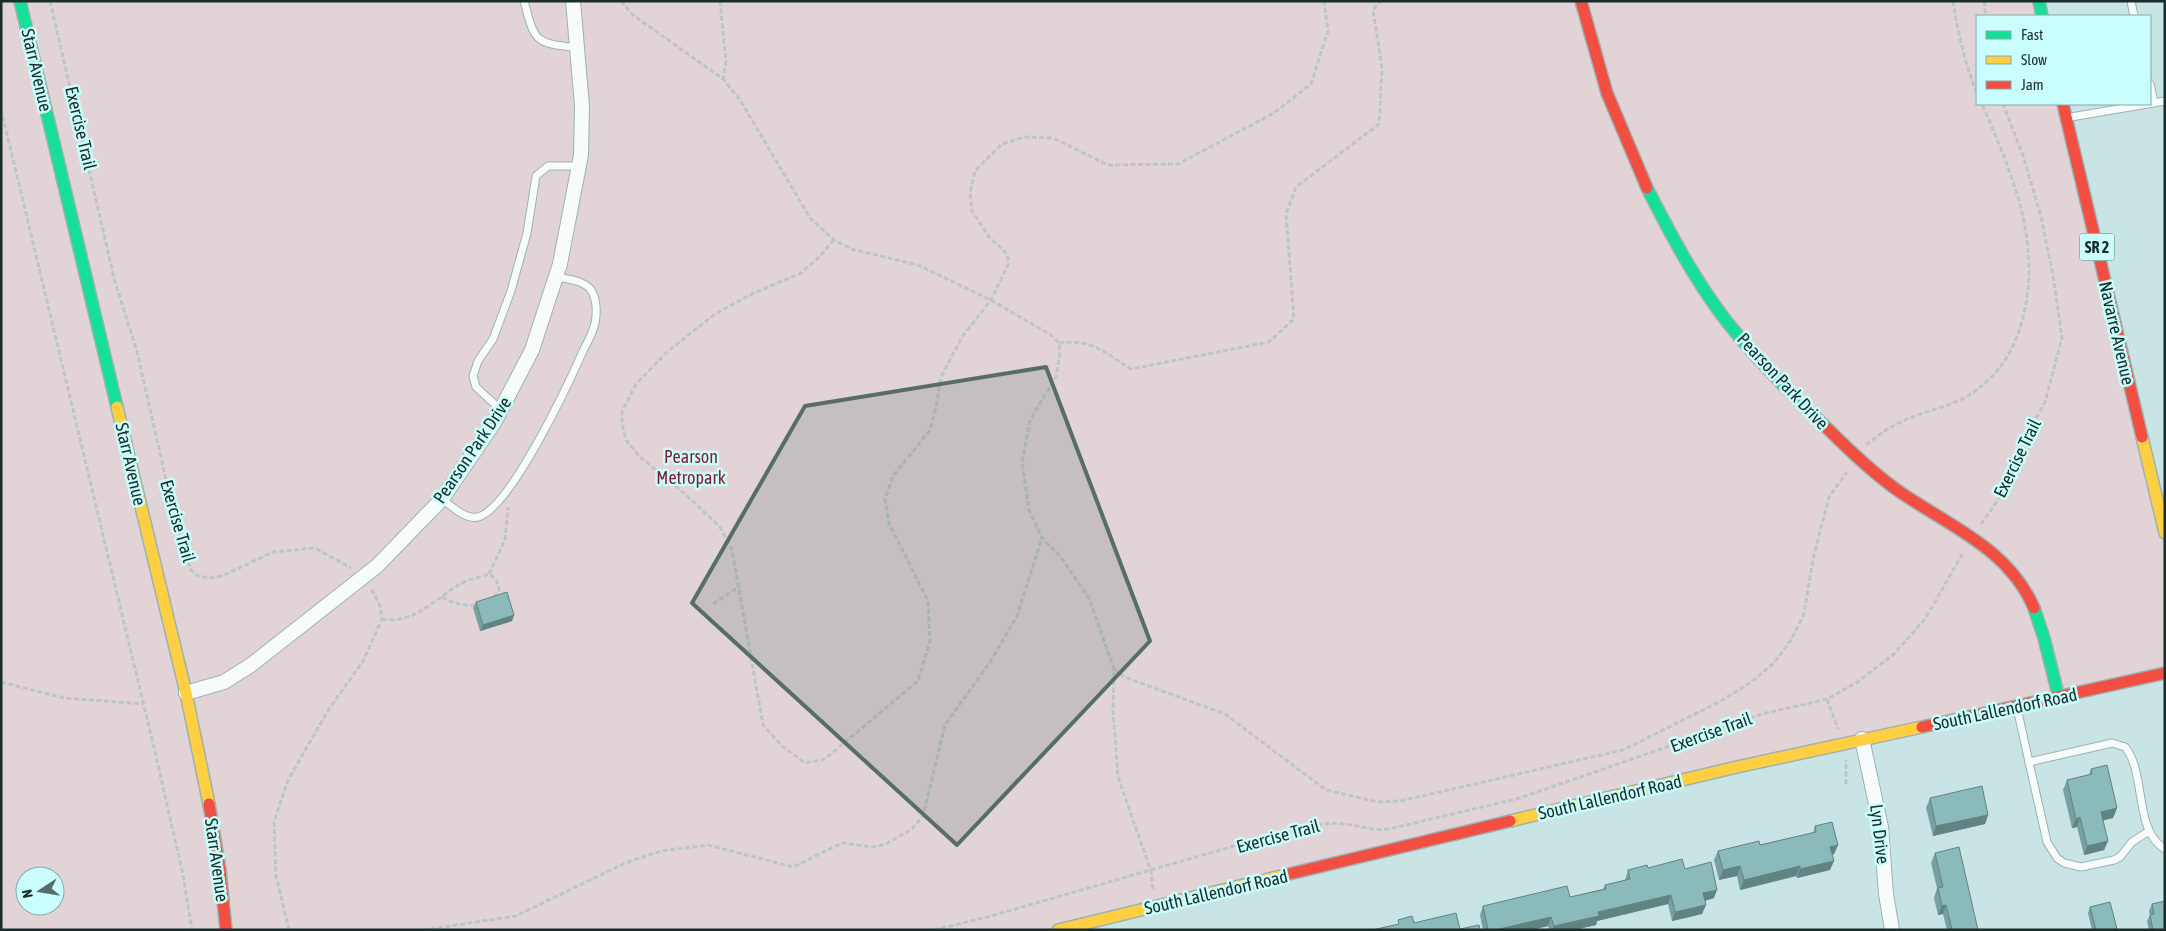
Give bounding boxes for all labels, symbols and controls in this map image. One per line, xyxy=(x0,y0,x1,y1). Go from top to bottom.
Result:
legend xyxy=(1976,15,2151,105)
text: Fast xyxy=(2021,26,2043,43)
street label: Starr Avenue xyxy=(17,27,57,113)
text: Slow xyxy=(2021,51,2047,68)
text: Jam xyxy=(2021,76,2044,93)
street label: Exercise Trail xyxy=(61,84,101,172)
road number: SR 2 xyxy=(2080,233,2114,260)
street label: Navarre Avenue xyxy=(2095,279,2139,387)
street label: Pearson Park Drive xyxy=(1733,329,1833,433)
street label: Pearson Park Drive xyxy=(429,393,515,507)
street label: Exercise Trail xyxy=(1989,415,2045,501)
street label: Starr Avenue xyxy=(111,421,151,507)
park label: Pearson Metropark xyxy=(656,446,726,488)
street label: Exercise Trail xyxy=(156,477,200,565)
street label: South Lallendorf Road xyxy=(1931,683,2079,735)
street label: Exercise Trail xyxy=(1667,708,1755,756)
street label: South Lallendorf Road xyxy=(1536,770,1684,824)
street label: Lyn Drive xyxy=(1866,803,1894,865)
street label: Exercise Trail xyxy=(1234,815,1322,857)
street label: Starr Avenue xyxy=(201,817,233,903)
street label: South Lallendorf Road xyxy=(1142,865,1290,919)
north arrow xyxy=(15,866,65,916)
text: N xyxy=(19,888,36,899)

